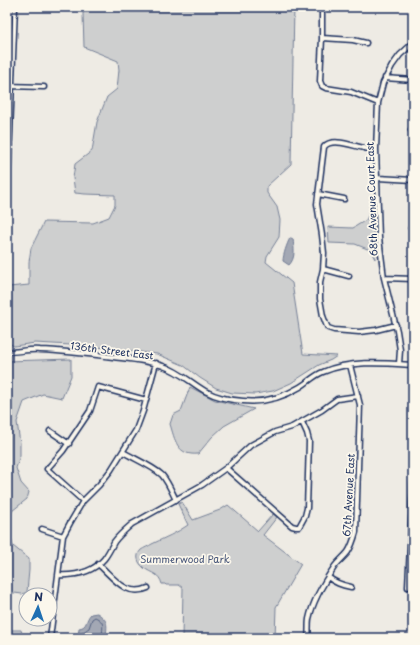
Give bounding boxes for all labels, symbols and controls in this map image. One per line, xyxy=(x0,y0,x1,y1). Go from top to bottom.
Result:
street label: 68th Avenue Court East xyxy=(362,142,380,256)
street label: 136th Street East xyxy=(70,337,155,363)
street label: 67th Avenue East xyxy=(338,453,358,537)
park label: Summerwood Park xyxy=(140,551,230,566)
north arrow xyxy=(18,587,58,627)
text: N xyxy=(34,588,44,605)

